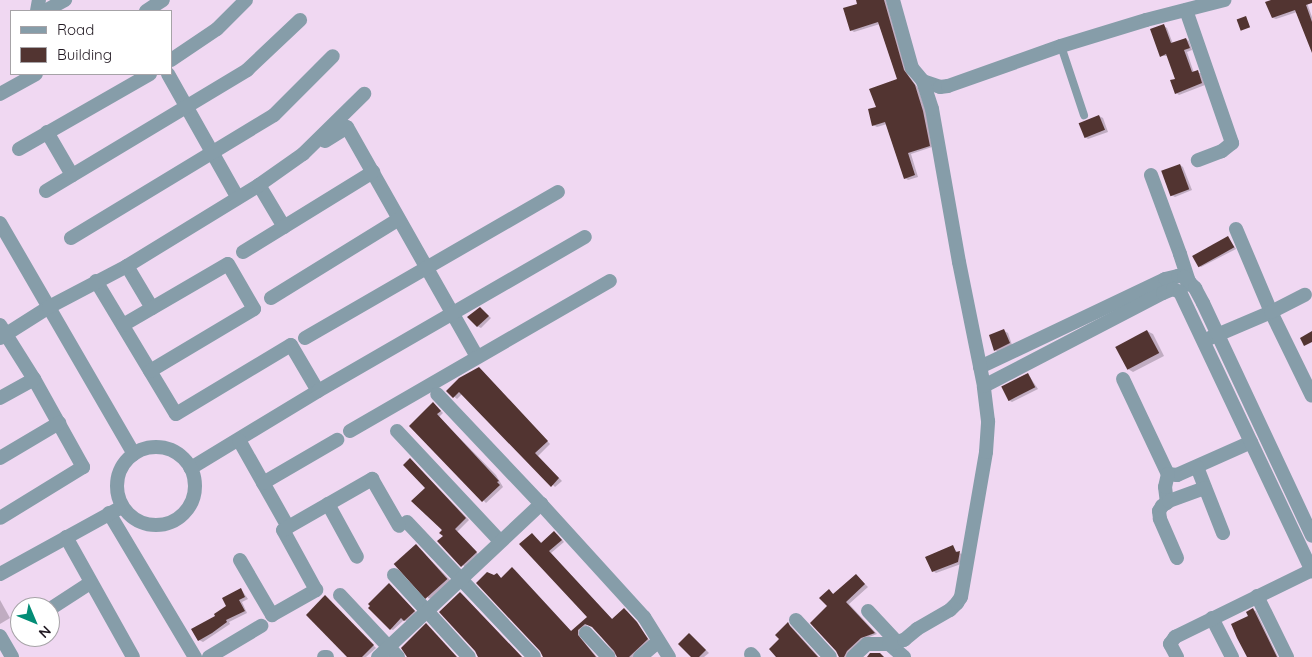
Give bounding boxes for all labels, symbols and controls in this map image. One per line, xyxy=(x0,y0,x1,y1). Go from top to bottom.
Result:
legend xyxy=(10,10,172,75)
text: Road xyxy=(57,20,94,39)
text: Building xyxy=(57,45,112,64)
north arrow xyxy=(10,597,60,647)
text: N xyxy=(35,622,55,642)

